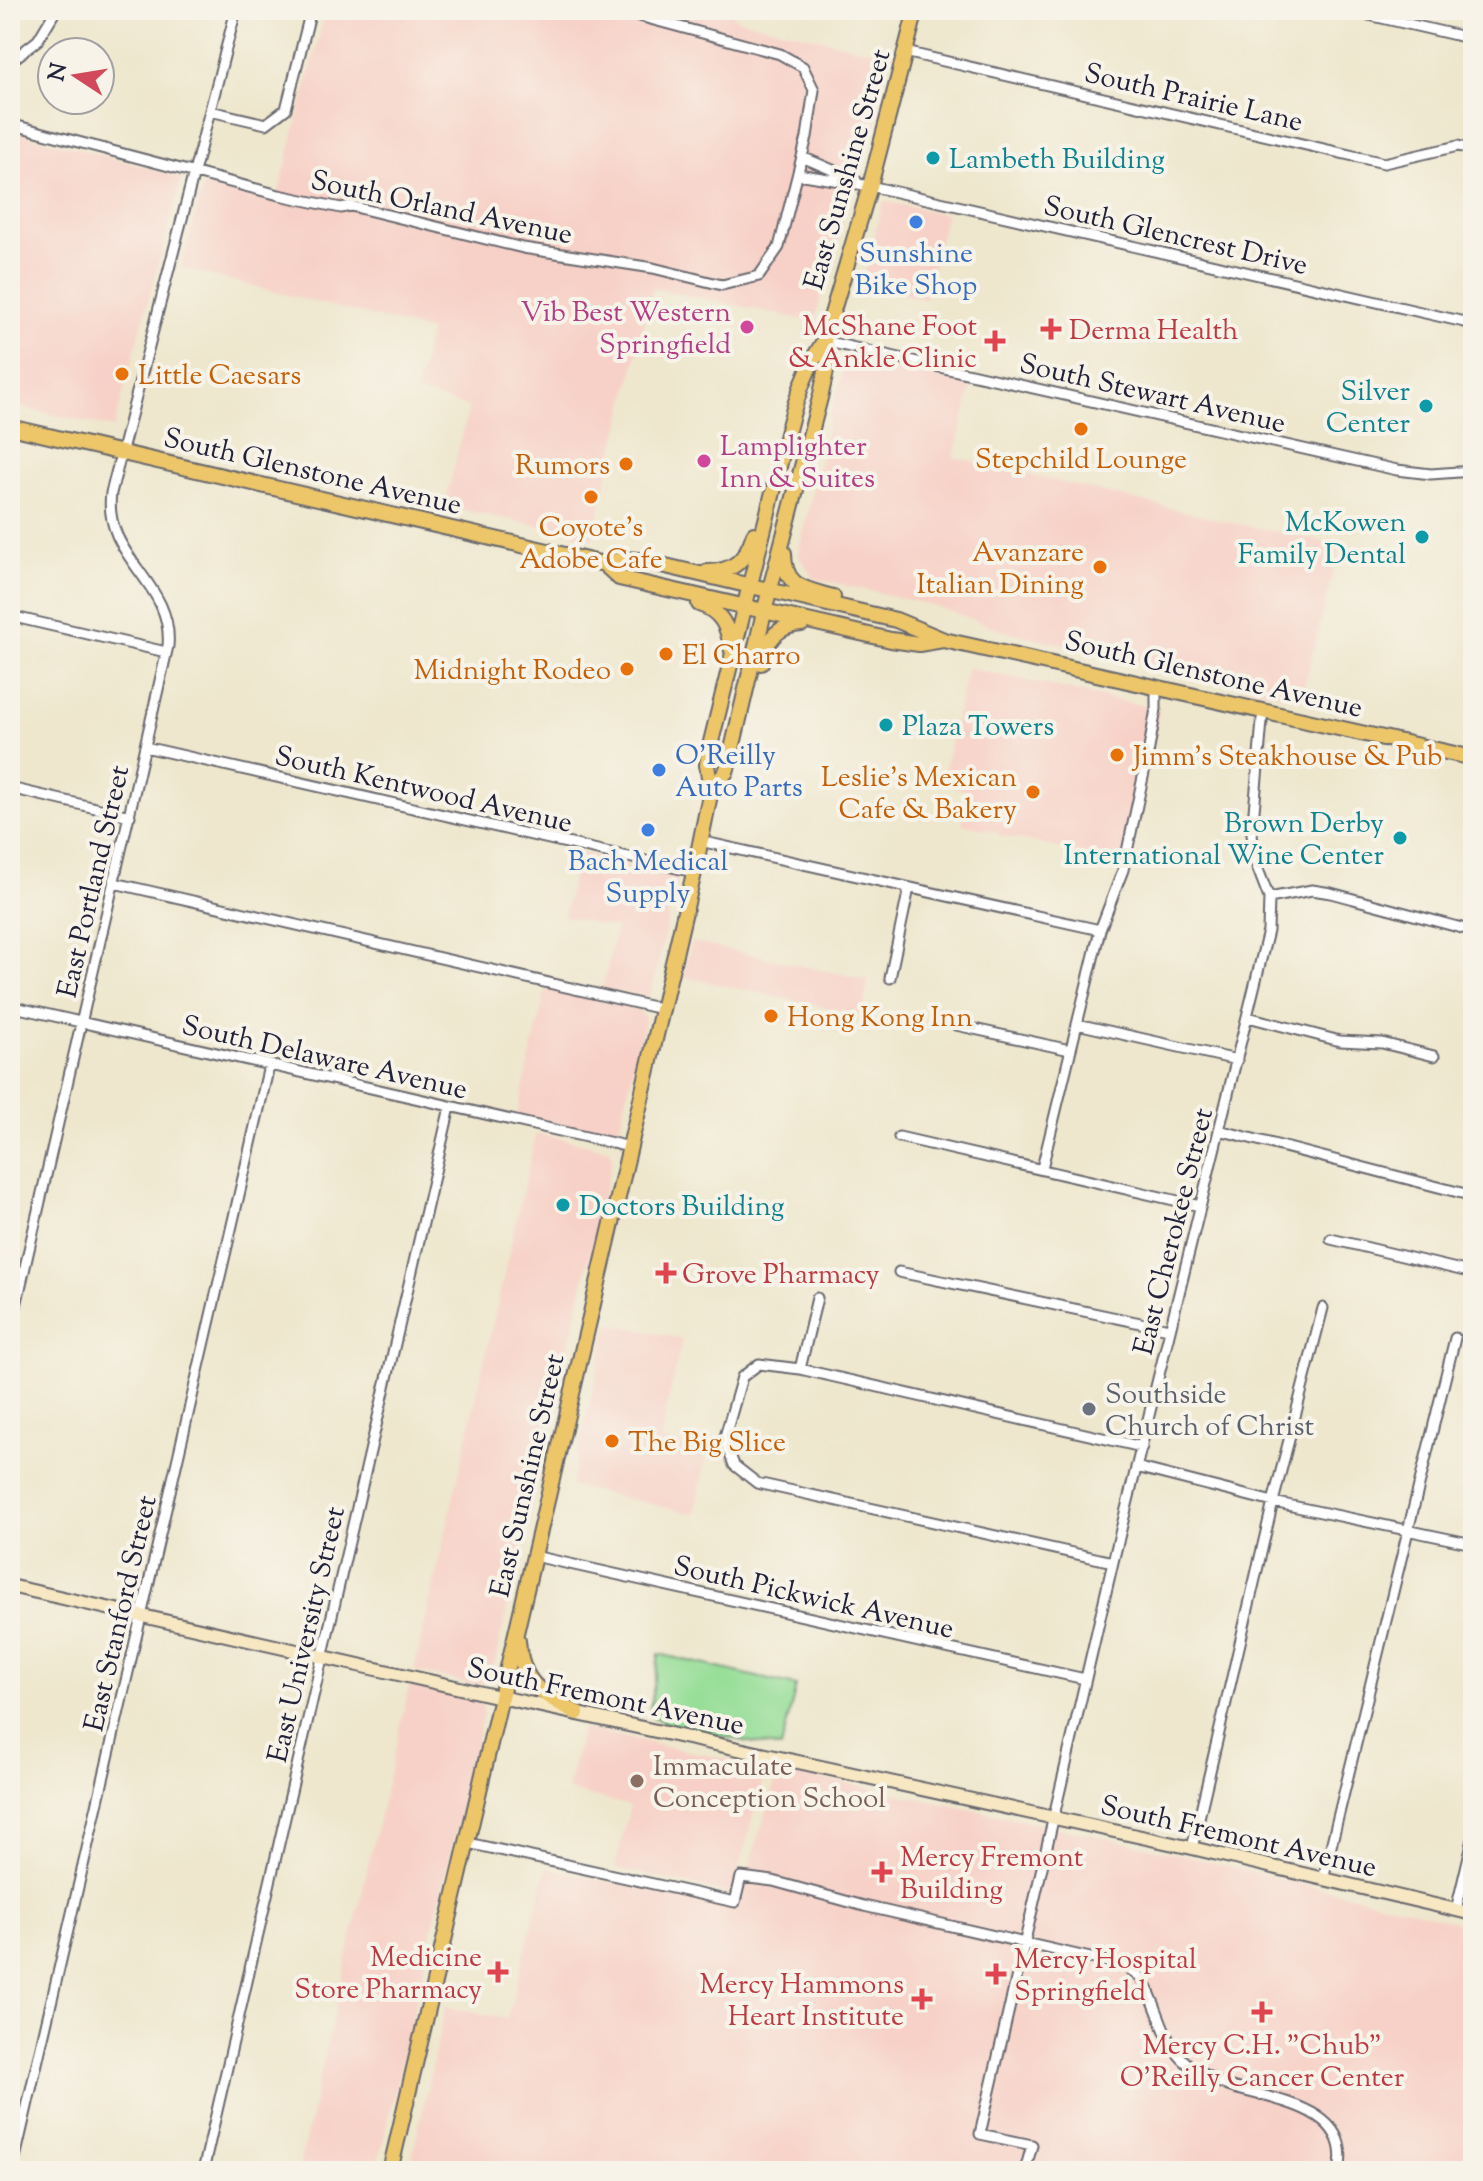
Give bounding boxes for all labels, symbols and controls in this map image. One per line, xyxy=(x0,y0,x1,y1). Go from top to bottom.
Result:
north arrow xyxy=(36,36,116,116)
street label: East Sunshine Street xyxy=(795,44,903,295)
street label: South Prairie Lane xyxy=(1080,54,1307,144)
text: N xyxy=(42,60,77,84)
place label: Lambeth Building xyxy=(949,141,1165,181)
marker: Lambeth Building xyxy=(924,149,942,167)
street label: South Orland Avenue xyxy=(307,162,576,256)
street label: South Glencrest Drive xyxy=(1039,187,1311,287)
marker: Sunshine Bike Shop xyxy=(907,213,925,231)
place label: Sunshine Bike Shop xyxy=(855,235,977,307)
place label: Vīb Best Western Springfield xyxy=(521,294,731,366)
place label: McShane Foot & Ankle Clinic xyxy=(788,308,977,380)
place label: Derma Health xyxy=(1069,312,1238,352)
marker: Vīb Best Western Springfield xyxy=(738,318,756,336)
marker: Derma Health xyxy=(1040,318,1062,340)
marker: McShane Foot & Ankle Clinic xyxy=(984,330,1006,352)
street label: South Stewart Avenue xyxy=(1015,345,1289,445)
place label: Little Caesars xyxy=(138,357,301,397)
marker: Little Caesars xyxy=(113,365,131,383)
place label: Silver Center xyxy=(1326,373,1410,445)
marker: Silver Center xyxy=(1417,397,1435,415)
street label: South Glenstone Avenue xyxy=(159,419,465,527)
marker: Stepchild Lounge xyxy=(1072,420,1090,438)
place label: Lamplighter Inn & Suites xyxy=(720,428,875,500)
place label: Stepchild Lounge xyxy=(975,441,1187,481)
place label: Rumors xyxy=(515,447,610,487)
marker: Lamplighter Inn & Suites xyxy=(695,452,713,470)
marker: Rumors xyxy=(617,455,635,473)
marker: Coyote's Adobe Cafe xyxy=(582,488,600,506)
place label: McKowen Family Dental xyxy=(1238,504,1406,576)
place label: Coyote's Adobe Cafe xyxy=(519,509,663,581)
marker: McKowen Family Dental xyxy=(1413,528,1431,546)
place label: Avanzare Italian Dining xyxy=(917,534,1084,606)
marker: Avanzare Italian Dining xyxy=(1091,558,1109,576)
street label: South Glenstone Avenue xyxy=(1060,622,1366,730)
place label: El Charro xyxy=(682,637,801,677)
marker: El Charro xyxy=(657,645,675,663)
place label: Midnight Rodeo xyxy=(413,652,611,692)
marker: Midnight Rodeo xyxy=(618,660,636,678)
place label: Plaza Towers xyxy=(902,708,1054,748)
marker: Plaza Towers xyxy=(877,716,895,734)
street label: South Kentwood Avenue xyxy=(271,737,576,845)
place label: O'Reilly Auto Parts xyxy=(675,737,803,809)
place label: Jimm's Steakhouse & Pub xyxy=(1131,738,1442,778)
marker: Jimm's Steakhouse & Pub xyxy=(1108,746,1126,764)
place label: Leslie's Mexican Cafe & Bakery xyxy=(821,759,1017,831)
street label: East Portland Street xyxy=(49,761,141,1002)
marker: O'Reilly Auto Parts xyxy=(650,761,668,779)
marker: Leslie's Mexican Cafe & Bakery xyxy=(1024,783,1042,801)
place label: Brown Derby International Wine Center xyxy=(1063,805,1384,877)
marker: Bach Medical Supply xyxy=(639,821,657,839)
marker: Brown Derby International Wine Center xyxy=(1391,829,1409,847)
place label: Bach Medical Supply xyxy=(568,843,728,915)
place label: Hong Kong Inn xyxy=(787,999,973,1039)
street label: South Delaware Avenue xyxy=(178,1007,471,1111)
marker: Hong Kong Inn xyxy=(762,1007,780,1025)
street label: East Cherokee Street xyxy=(1125,1104,1225,1359)
place label: Doctors Building xyxy=(579,1188,784,1228)
marker: Doctors Building xyxy=(554,1196,572,1214)
place label: Grove Pharmacy xyxy=(682,1256,880,1296)
marker: Grove Pharmacy xyxy=(657,1264,675,1282)
street label: East Sunshine Street xyxy=(481,1350,576,1601)
place label: Southside Church of Christ xyxy=(1105,1376,1314,1448)
marker: Southside Church of Christ xyxy=(1080,1400,1098,1418)
place label: The Big Slice xyxy=(628,1424,786,1464)
marker: The Big Slice xyxy=(603,1432,621,1450)
street label: East Stanford Street xyxy=(75,1491,169,1736)
street label: East University Street xyxy=(259,1502,357,1767)
street label: South Pickwick Avenue xyxy=(669,1547,957,1651)
street label: South Fremont Avenue xyxy=(463,1649,748,1747)
place label: Immaculate Conception School xyxy=(653,1748,886,1820)
marker: Immaculate Conception School xyxy=(628,1772,646,1790)
street label: South Fremont Avenue xyxy=(1096,1787,1380,1889)
place label: Mercy Fremont Building xyxy=(900,1839,1084,1911)
marker: Mercy Fremont Building xyxy=(871,1861,893,1883)
place label: Medicine Store Pharmacy xyxy=(294,1939,482,2011)
place label: Mercy Hospital Springfield xyxy=(1014,1941,1197,2013)
marker: Medicine Store Pharmacy xyxy=(489,1963,507,1981)
marker: Mercy Hospital Springfield xyxy=(985,1963,1007,1985)
place label: Mercy Hammons Heart Institute xyxy=(699,1966,904,2038)
marker: Mercy Hammons Heart Institute xyxy=(911,1988,933,2010)
marker: Mercy C.H. "Chub" O'Reilly Cancer Center xyxy=(1251,2001,1273,2023)
place label: Mercy C.H. "Chub" O'Reilly Cancer Center xyxy=(1120,2027,1405,2099)

